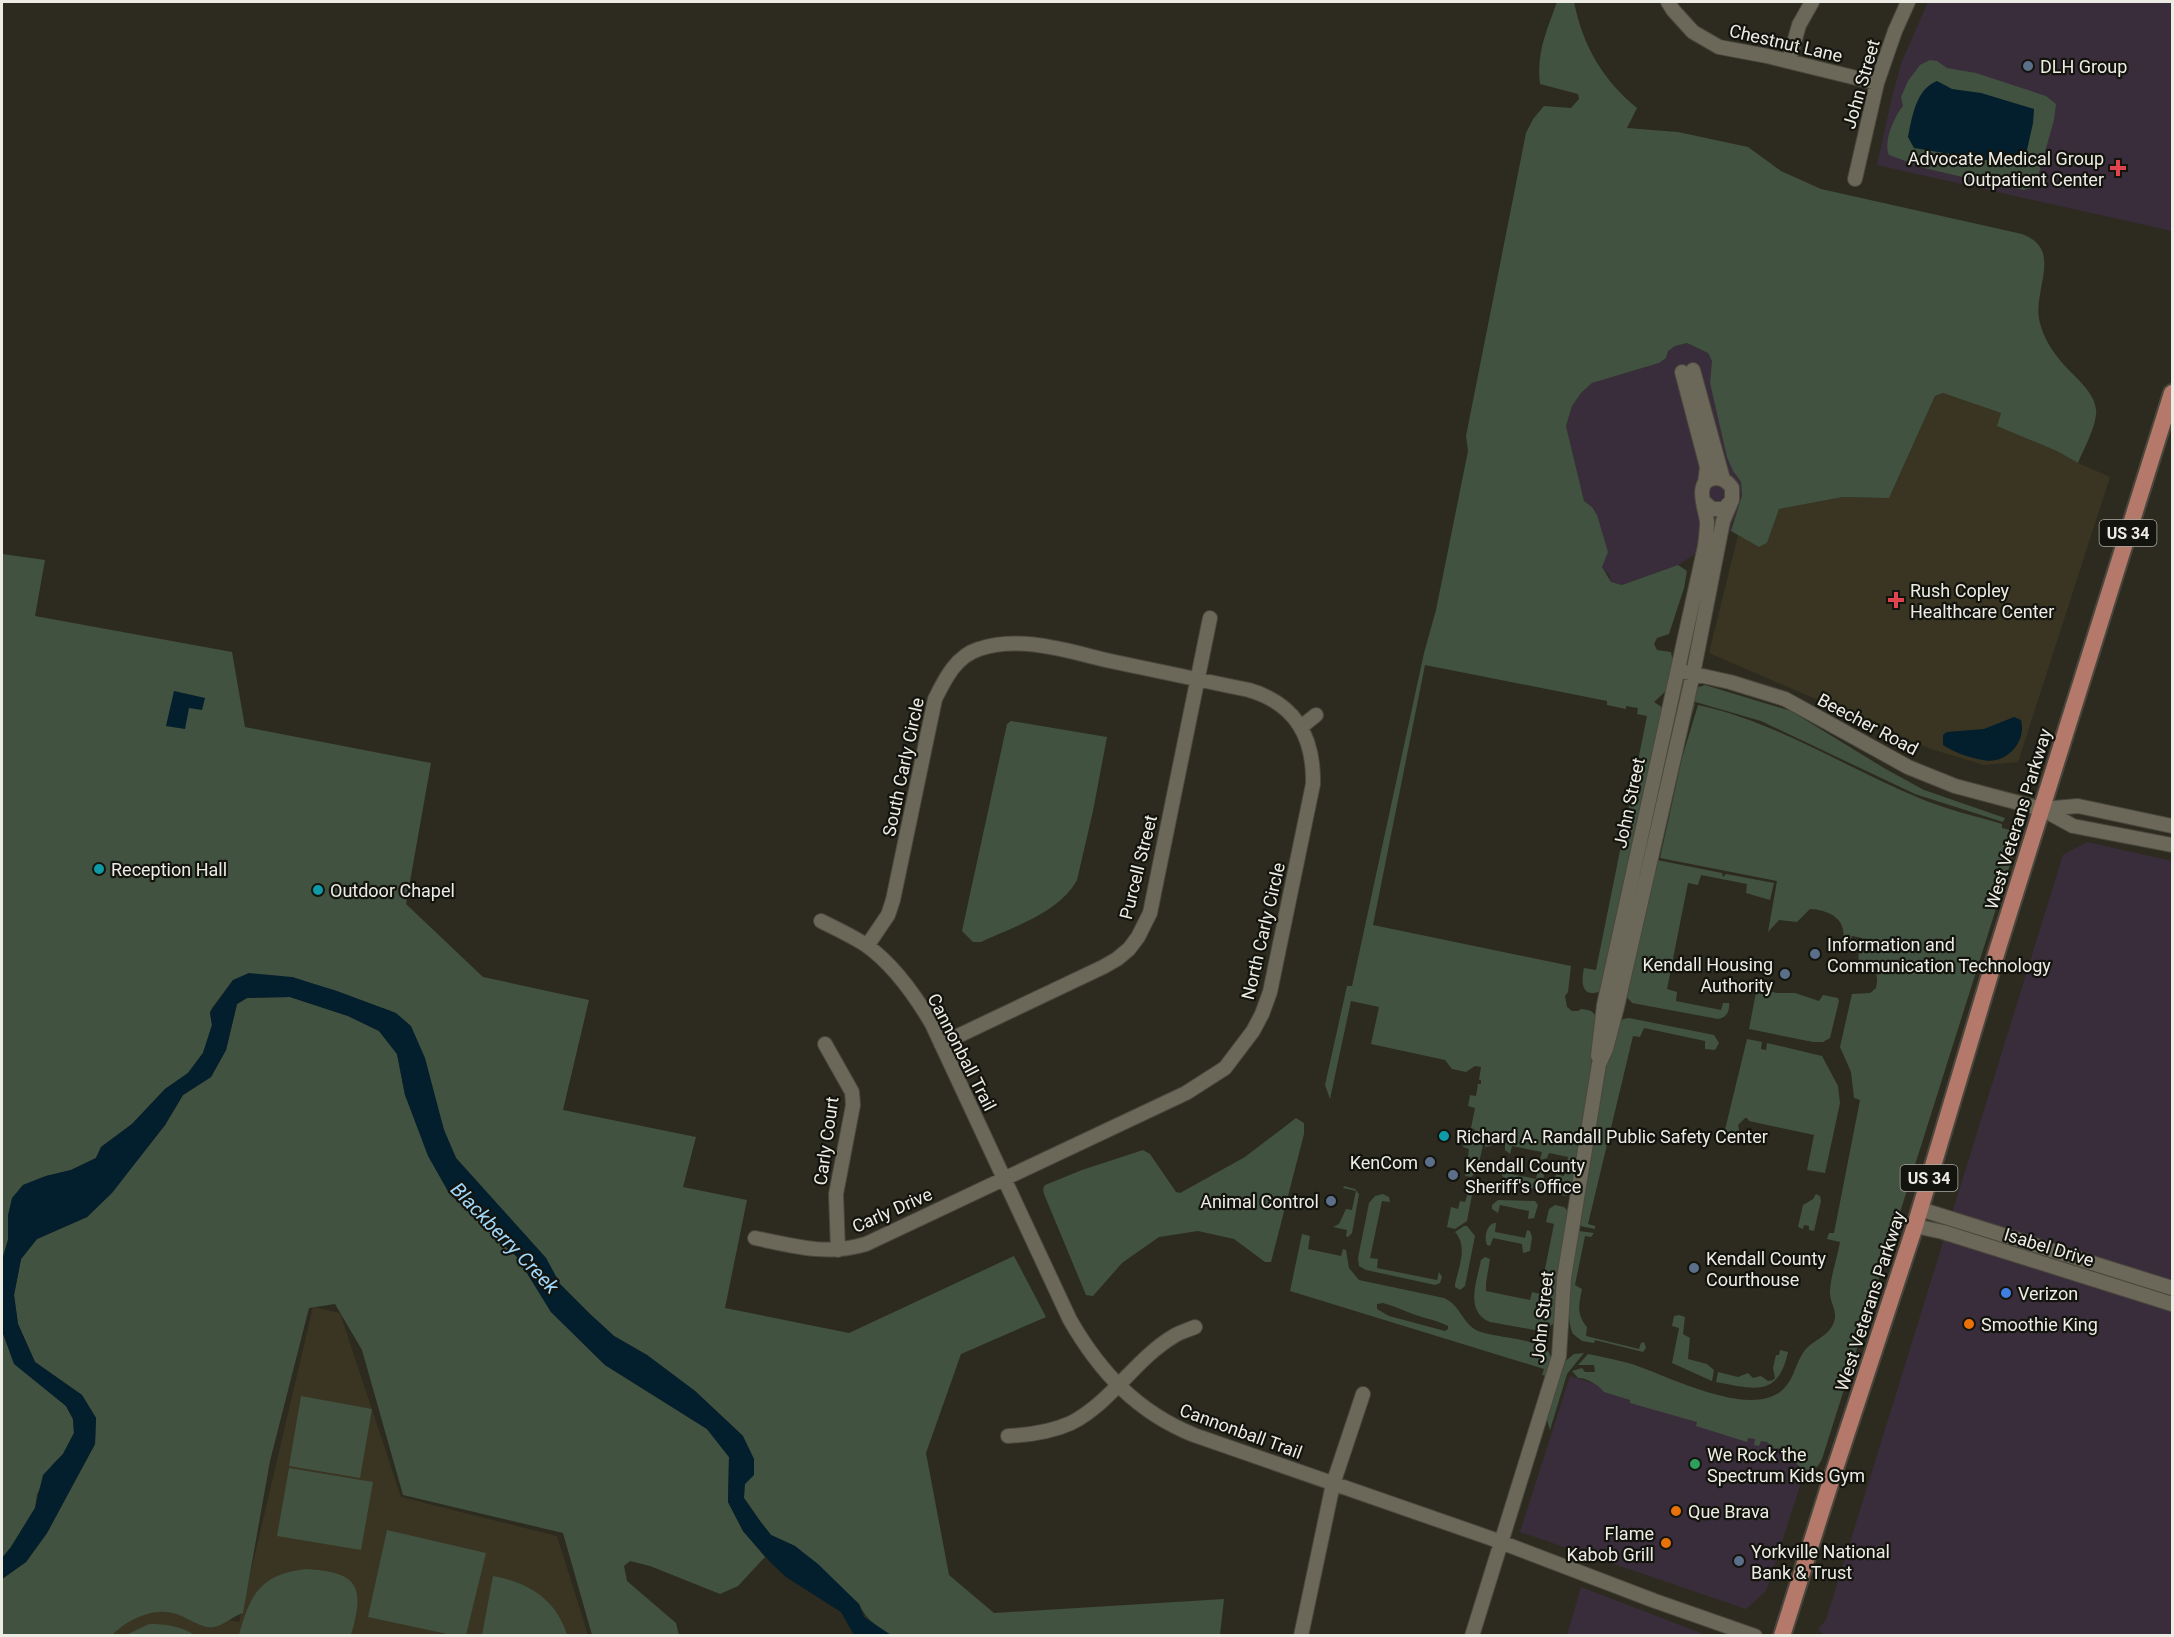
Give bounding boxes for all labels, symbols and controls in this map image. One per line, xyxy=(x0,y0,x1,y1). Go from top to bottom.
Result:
street label: Chestnut Lane xyxy=(1727,20,1845,66)
street label: John Street xyxy=(1838,37,1884,131)
place label: DLH Group xyxy=(2040,56,2127,77)
marker: DLH Group xyxy=(2021,59,2035,73)
place label: Advocate Medical Group Outpatient Center xyxy=(1908,148,2104,190)
marker: Advocate Medical Group Outpatient Center xyxy=(2109,159,2127,177)
road number: US 34 xyxy=(2100,520,2156,546)
place label: Rush Copley Healthcare Center xyxy=(1910,580,2054,622)
marker: Rush Copley Healthcare Center xyxy=(1887,591,1905,609)
street label: Beecher Road xyxy=(1814,689,1922,759)
street label: South Carly Circle xyxy=(878,696,928,838)
street label: West Veterans Parkway xyxy=(1980,726,2056,912)
street label: John Street xyxy=(1609,756,1649,850)
street label: Purcell Street xyxy=(1115,813,1161,921)
place label: Reception Hall xyxy=(111,859,227,880)
street label: North Carly Circle xyxy=(1237,860,1289,1002)
marker: Reception Hall xyxy=(92,862,106,876)
place label: Outdoor Chapel xyxy=(330,880,455,901)
marker: Outdoor Chapel xyxy=(311,883,325,897)
place label: Information and Communication Technology xyxy=(1827,934,2051,976)
marker: Information and Communication Technology xyxy=(1808,947,1822,961)
place label: Kendall Housing Authority xyxy=(1643,954,1773,996)
marker: Kendall Housing Authority xyxy=(1778,967,1792,981)
street label: Cannonball Trail xyxy=(923,990,1001,1114)
street label: Carly Court xyxy=(809,1095,843,1187)
place label: Richard A. Randall Public Safety Center xyxy=(1456,1126,1768,1147)
marker: Richard A. Randall Public Safety Center xyxy=(1437,1129,1451,1143)
place label: KenCom xyxy=(1350,1152,1418,1173)
marker: KenCom xyxy=(1423,1155,1437,1169)
place label: Kendall County Sheriff's Office xyxy=(1465,1155,1585,1197)
road number: US 34 xyxy=(1900,1165,1958,1191)
marker: Kendall County Sheriff's Office xyxy=(1446,1168,1460,1182)
water label: Blackberry Creek xyxy=(446,1177,565,1299)
street label: Carly Drive xyxy=(849,1183,935,1237)
place label: Animal Control xyxy=(1200,1191,1319,1212)
marker: Animal Control xyxy=(1324,1194,1338,1208)
street label: West Veterans Parkway xyxy=(1831,1208,1909,1394)
street label: Isabel Drive xyxy=(2001,1223,2097,1271)
place label: Kendall County Courthouse xyxy=(1706,1248,1826,1290)
marker: Kendall County Courthouse xyxy=(1687,1261,1701,1275)
street label: John Street xyxy=(1527,1270,1557,1364)
place label: Verizon xyxy=(2018,1283,2078,1304)
marker: Verizon xyxy=(1999,1286,2013,1300)
place label: Smoothie King xyxy=(1981,1314,2098,1335)
marker: Smoothie King xyxy=(1962,1317,1976,1331)
street label: Cannonball Trail xyxy=(1177,1399,1305,1463)
place label: We Rock the Spectrum Kids Gym xyxy=(1707,1444,1865,1486)
marker: We Rock the Spectrum Kids Gym xyxy=(1688,1457,1702,1471)
place label: Que Brava xyxy=(1688,1501,1769,1522)
marker: Que Brava xyxy=(1669,1504,1683,1518)
place label: Flame Kabob Grill xyxy=(1566,1523,1654,1565)
marker: Flame Kabob Grill xyxy=(1659,1536,1673,1550)
place label: Yorkville National Bank & Trust xyxy=(1751,1541,1890,1583)
marker: Yorkville National Bank & Trust xyxy=(1732,1554,1746,1568)

